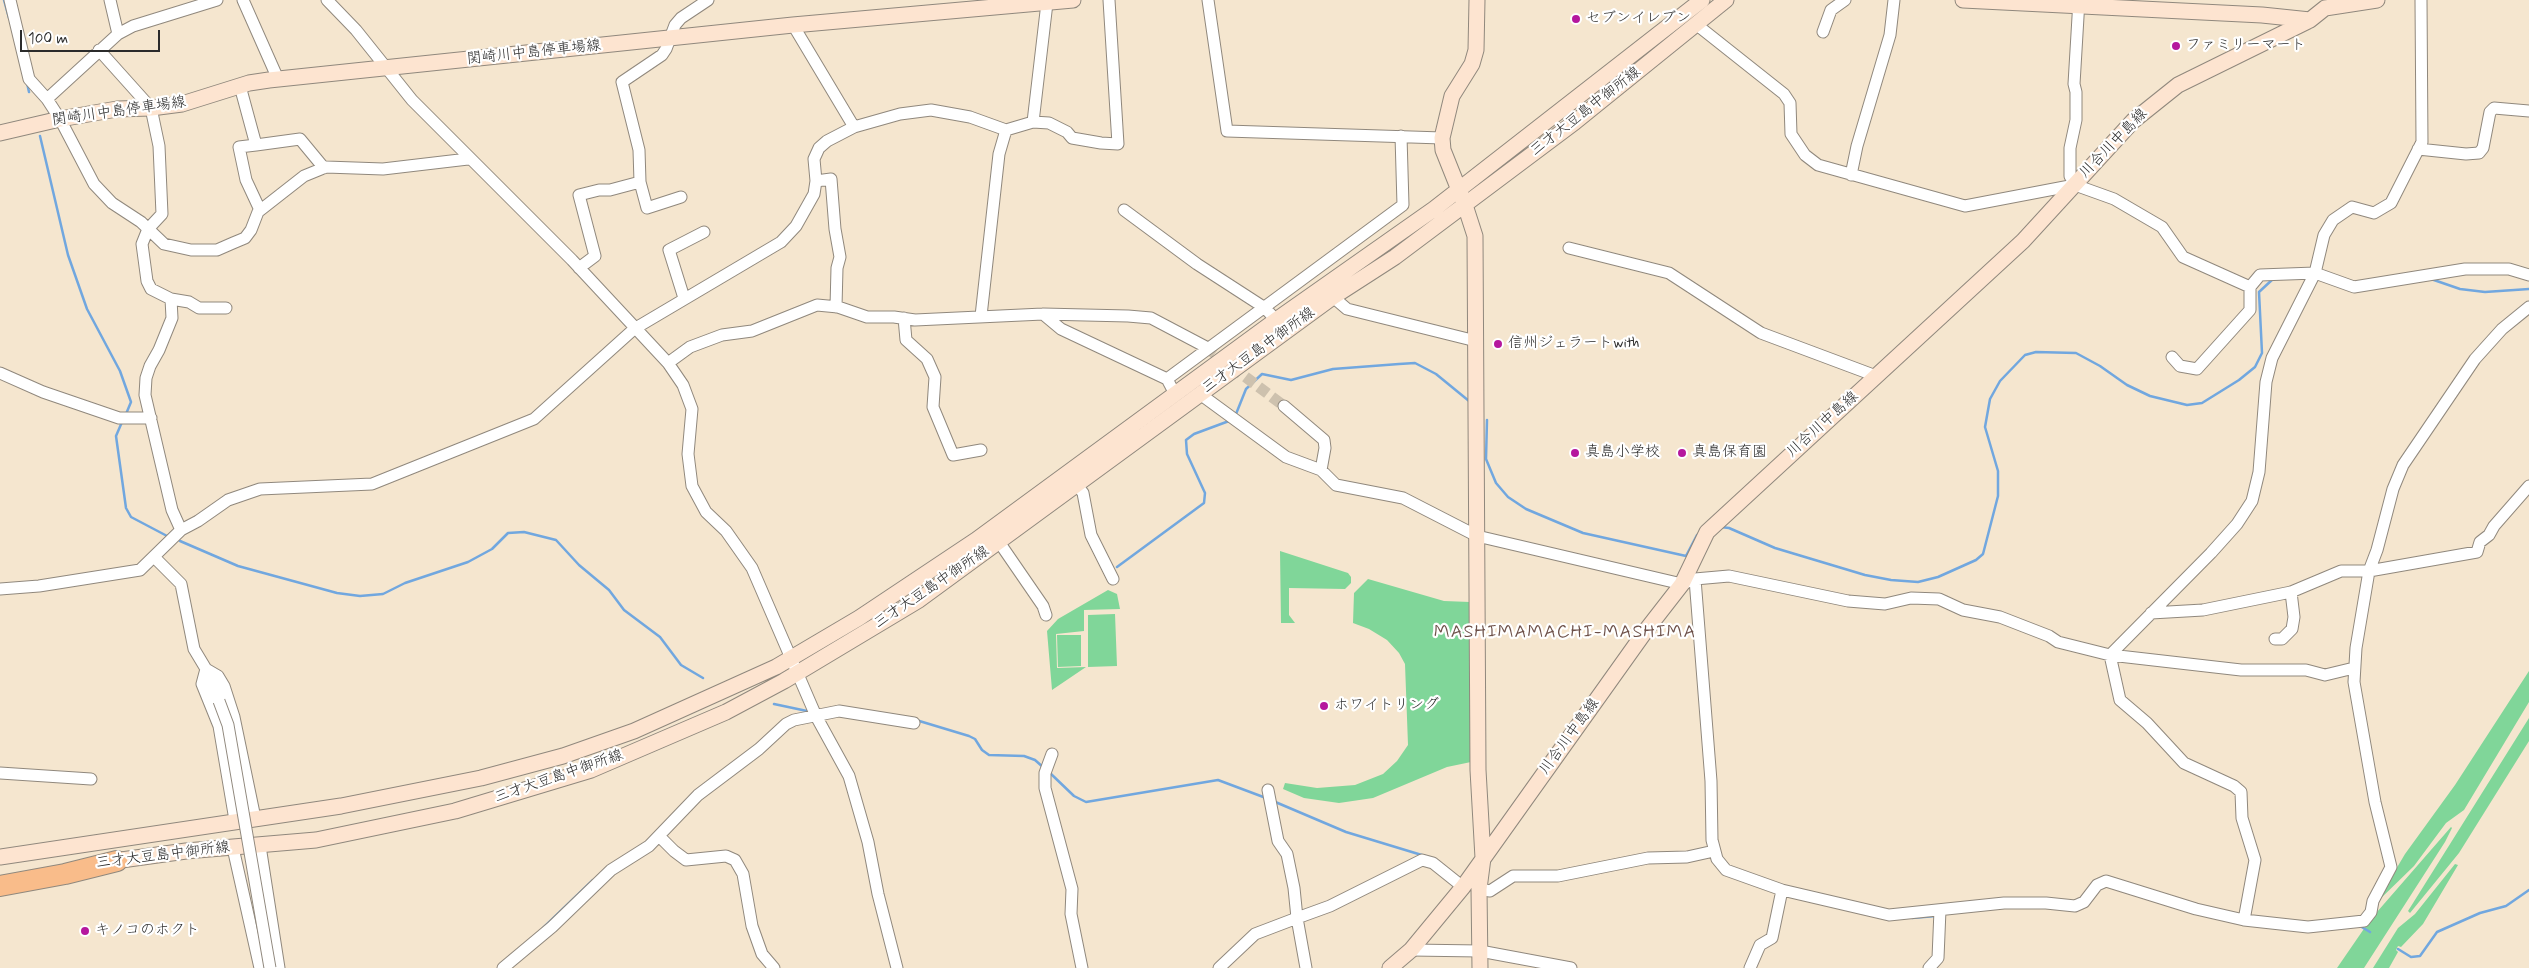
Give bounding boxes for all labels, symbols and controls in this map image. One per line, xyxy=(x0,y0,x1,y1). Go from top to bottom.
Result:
place label: セブンイレブン xyxy=(1586,10,1691,28)
marker: セブンイレブン xyxy=(1570,13,1582,25)
scale bar xyxy=(22,20,162,52)
text: 100 m xyxy=(28,29,68,49)
street label: 関崎川中島停車場線 xyxy=(466,37,602,69)
place label: ファミリーマート xyxy=(2186,37,2306,55)
marker: ファミリーマート xyxy=(2170,40,2182,52)
street label: 三才大豆島中御所線 xyxy=(1527,63,1645,161)
street label: 関崎川中島停車場線 xyxy=(51,94,187,130)
street label: 川合川中島線 xyxy=(2076,105,2152,183)
street label: 三才大豆島中御所線 xyxy=(1199,304,1319,398)
place label: 信州ジェラートwith xyxy=(1508,335,1639,353)
marker: 信州ジェラートwith xyxy=(1492,338,1504,350)
street label: 川合川中島線 xyxy=(1784,388,1862,462)
place label: 真島小学校 xyxy=(1585,444,1660,462)
place label: 真島保育園 xyxy=(1692,444,1767,462)
marker: 真島小学校 xyxy=(1569,447,1581,459)
marker: 真島保育園 xyxy=(1676,447,1688,459)
street label: 三才大豆島中御所線 xyxy=(871,543,993,633)
district label: MASHIMAMACHI-MASHIMA xyxy=(1431,622,1699,644)
street label: 川合川中島線 xyxy=(1536,695,1604,779)
place label: ホワイトリング xyxy=(1334,697,1439,715)
marker: ホワイトリング xyxy=(1318,700,1330,712)
street label: 三才大豆島中御所線 xyxy=(492,747,626,807)
street label: 三才大豆島中御所線 xyxy=(95,839,231,873)
place label: キノコのホクト xyxy=(95,922,200,940)
marker: キノコのホクト xyxy=(79,925,91,937)

